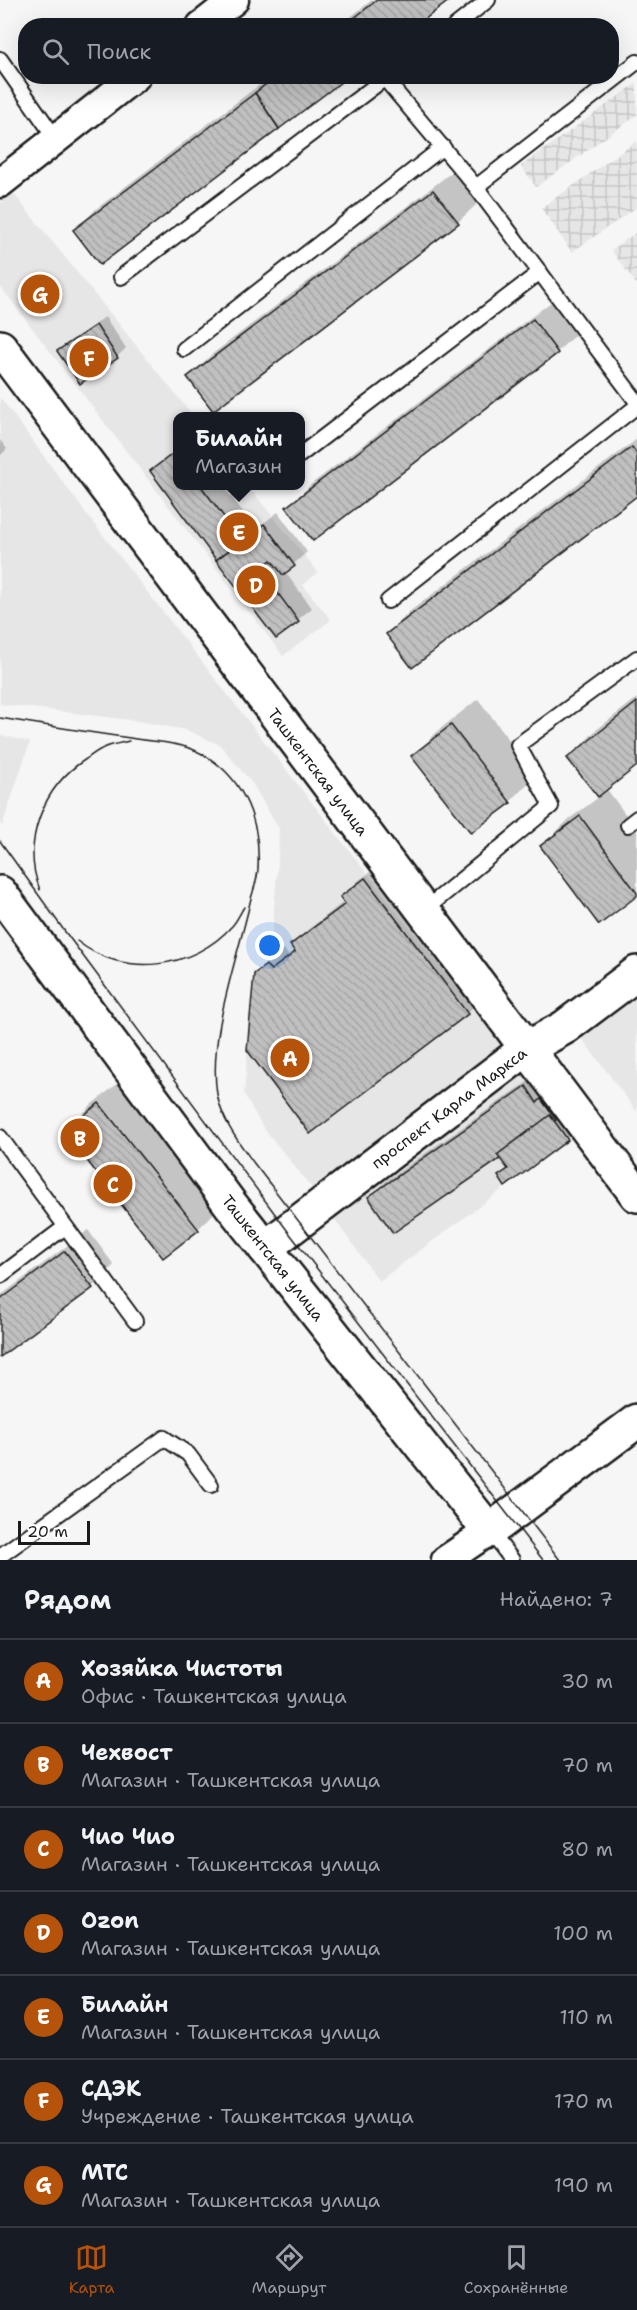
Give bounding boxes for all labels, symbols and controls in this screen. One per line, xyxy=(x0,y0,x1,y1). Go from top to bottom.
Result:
search box xyxy=(18,18,619,84)
icon: search xyxy=(39,35,72,68)
text: Поиск xyxy=(87,37,151,66)
pin: G xyxy=(20,272,60,316)
pin: F xyxy=(70,336,109,380)
popup xyxy=(173,412,305,490)
text: Билайн xyxy=(195,424,283,453)
text: Магазин xyxy=(195,453,282,479)
pin: E xyxy=(220,510,258,554)
pin: D xyxy=(236,562,276,608)
street label: Ташкентская улица xyxy=(263,704,373,840)
your location xyxy=(255,931,284,960)
pin: A xyxy=(270,1036,310,1080)
street label: проспект Карла Маркса xyxy=(367,1043,531,1173)
pin: B xyxy=(60,1116,100,1160)
pin: C xyxy=(94,1162,132,1206)
street label: Ташкентская улица xyxy=(217,1191,329,1325)
scale bar xyxy=(18,1518,90,1546)
text: 20 m xyxy=(27,1521,68,1542)
text: Рядом xyxy=(24,1582,111,1617)
text: Найдено: 7 xyxy=(500,1586,613,1612)
text: Хозяйка Чистоты xyxy=(81,1654,283,1683)
text: A xyxy=(36,1668,51,1694)
text: 30 m xyxy=(561,1668,613,1694)
text: Офис · Ташкентская улица xyxy=(81,1683,347,1709)
text: Чехвост xyxy=(81,1738,173,1767)
text: B xyxy=(37,1752,50,1778)
text: 70 m xyxy=(561,1752,613,1778)
text: Магазин · Ташкентская улица xyxy=(81,1767,380,1793)
text: Чио Чио xyxy=(81,1822,175,1851)
text: C xyxy=(37,1836,50,1862)
text: 80 m xyxy=(561,1836,613,1862)
text: Магазин · Ташкентская улица xyxy=(81,1851,380,1877)
text: Ozon xyxy=(81,1906,139,1935)
text: D xyxy=(36,1920,51,1946)
text: 100 m xyxy=(553,1920,613,1946)
text: Магазин · Ташкентская улица xyxy=(81,1935,380,1961)
text: Билайн xyxy=(81,1990,168,2019)
text: E xyxy=(37,2004,50,2030)
text: 110 m xyxy=(559,2004,613,2030)
text: Магазин · Ташкентская улица xyxy=(81,2019,380,2045)
text: СДЭК xyxy=(81,2074,141,2103)
text: F xyxy=(38,2088,49,2114)
text: 170 m xyxy=(554,2088,613,2114)
text: Учреждение · Ташкентская улица xyxy=(81,2103,414,2129)
text: МТС xyxy=(81,2158,128,2187)
text: G xyxy=(35,2172,52,2198)
text: 190 m xyxy=(554,2172,613,2198)
text: Магазин · Ташкентская улица xyxy=(81,2187,380,2213)
tab: Карта xyxy=(69,2241,114,2298)
tab: Маршрут xyxy=(252,2241,326,2298)
tab: Сохранённые xyxy=(464,2241,568,2298)

